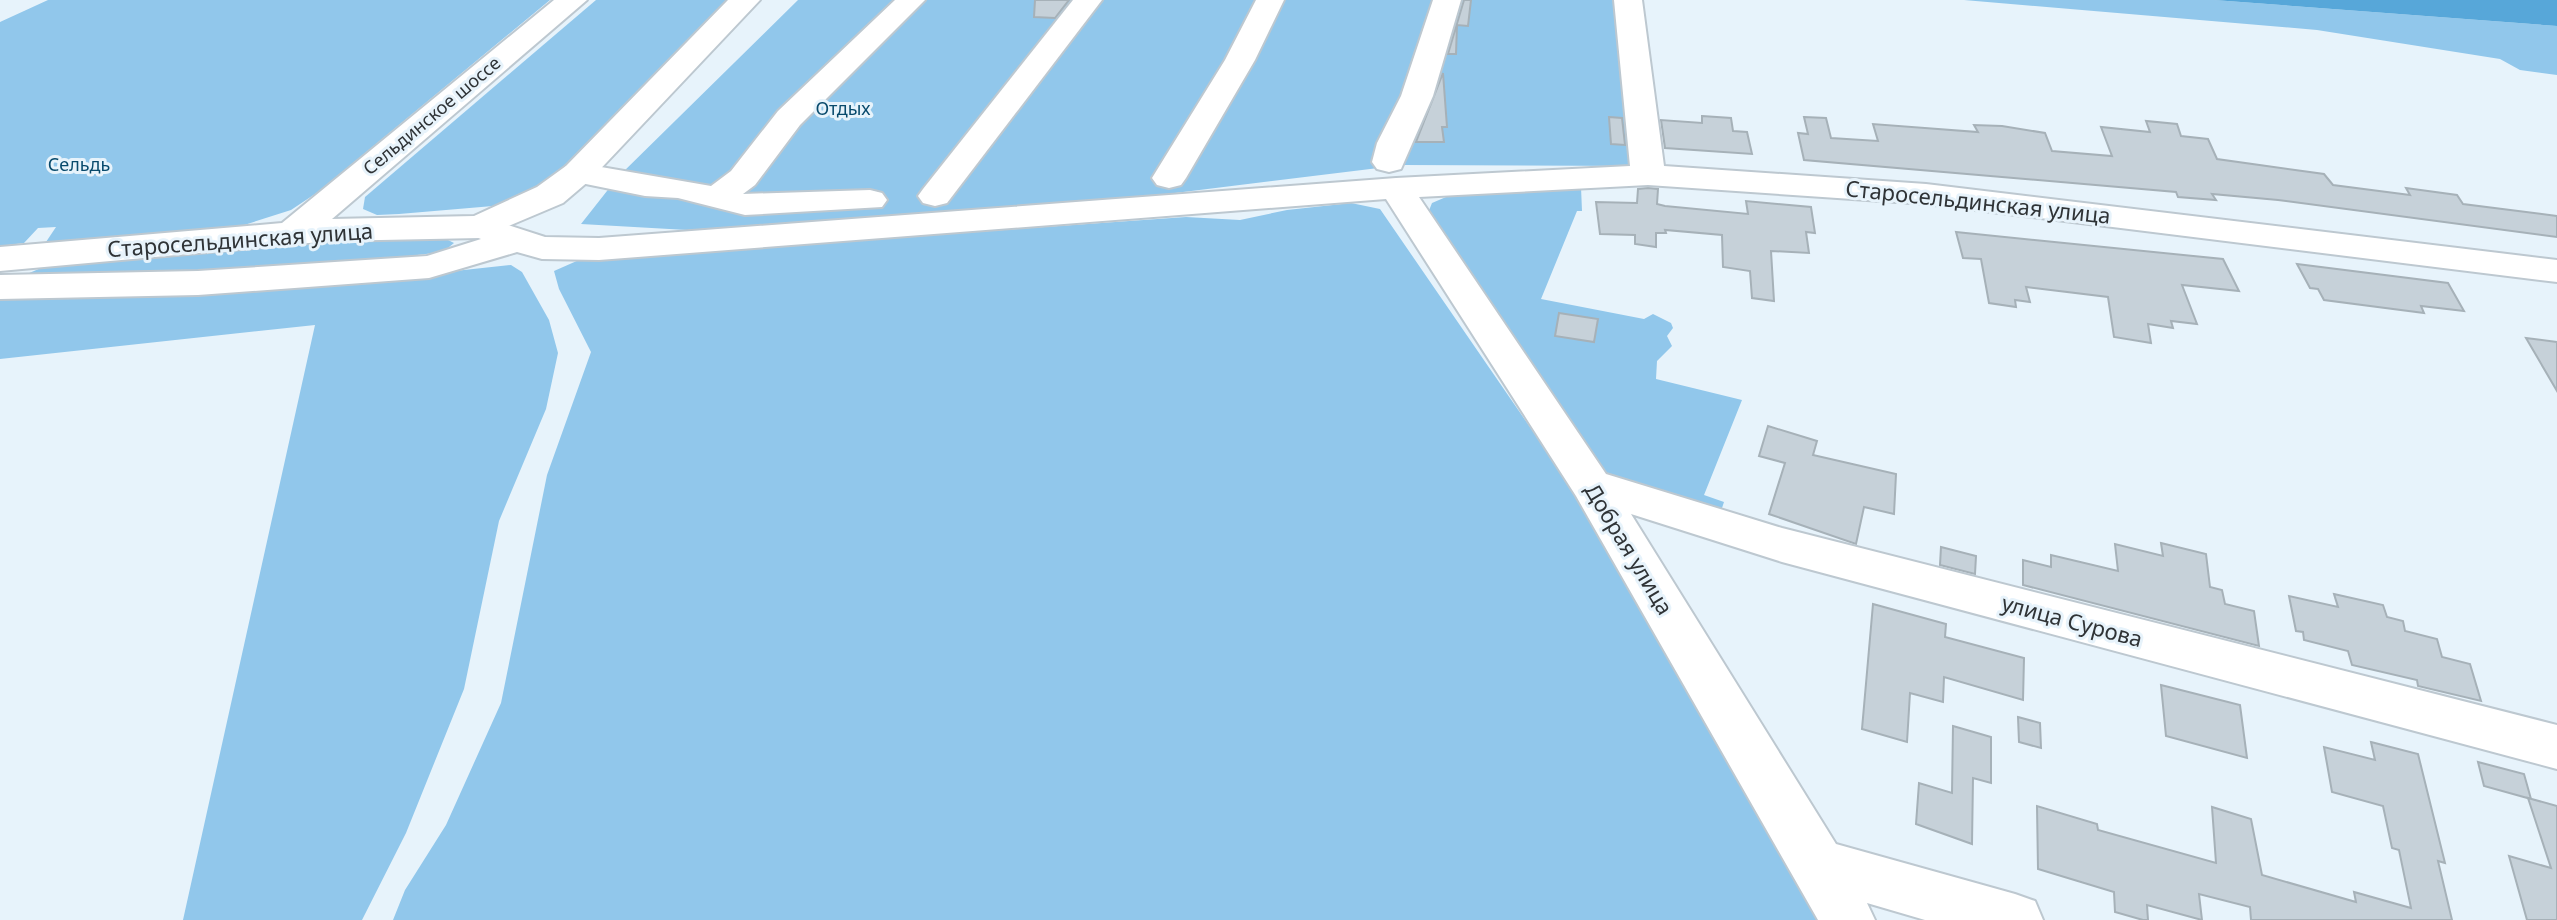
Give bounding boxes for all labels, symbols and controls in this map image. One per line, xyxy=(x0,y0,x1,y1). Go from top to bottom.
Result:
street label: Сельдинское шоссе xyxy=(358,51,505,180)
park label: Отдых xyxy=(815,96,871,120)
park label: Сельдь xyxy=(48,152,110,176)
street label: Старосельдинская улица xyxy=(1844,172,2112,230)
street label: Старосельдинская улица xyxy=(106,215,374,263)
street label: Добрая улица xyxy=(1579,477,1681,620)
street label: улица Сурова xyxy=(1999,587,2146,653)

